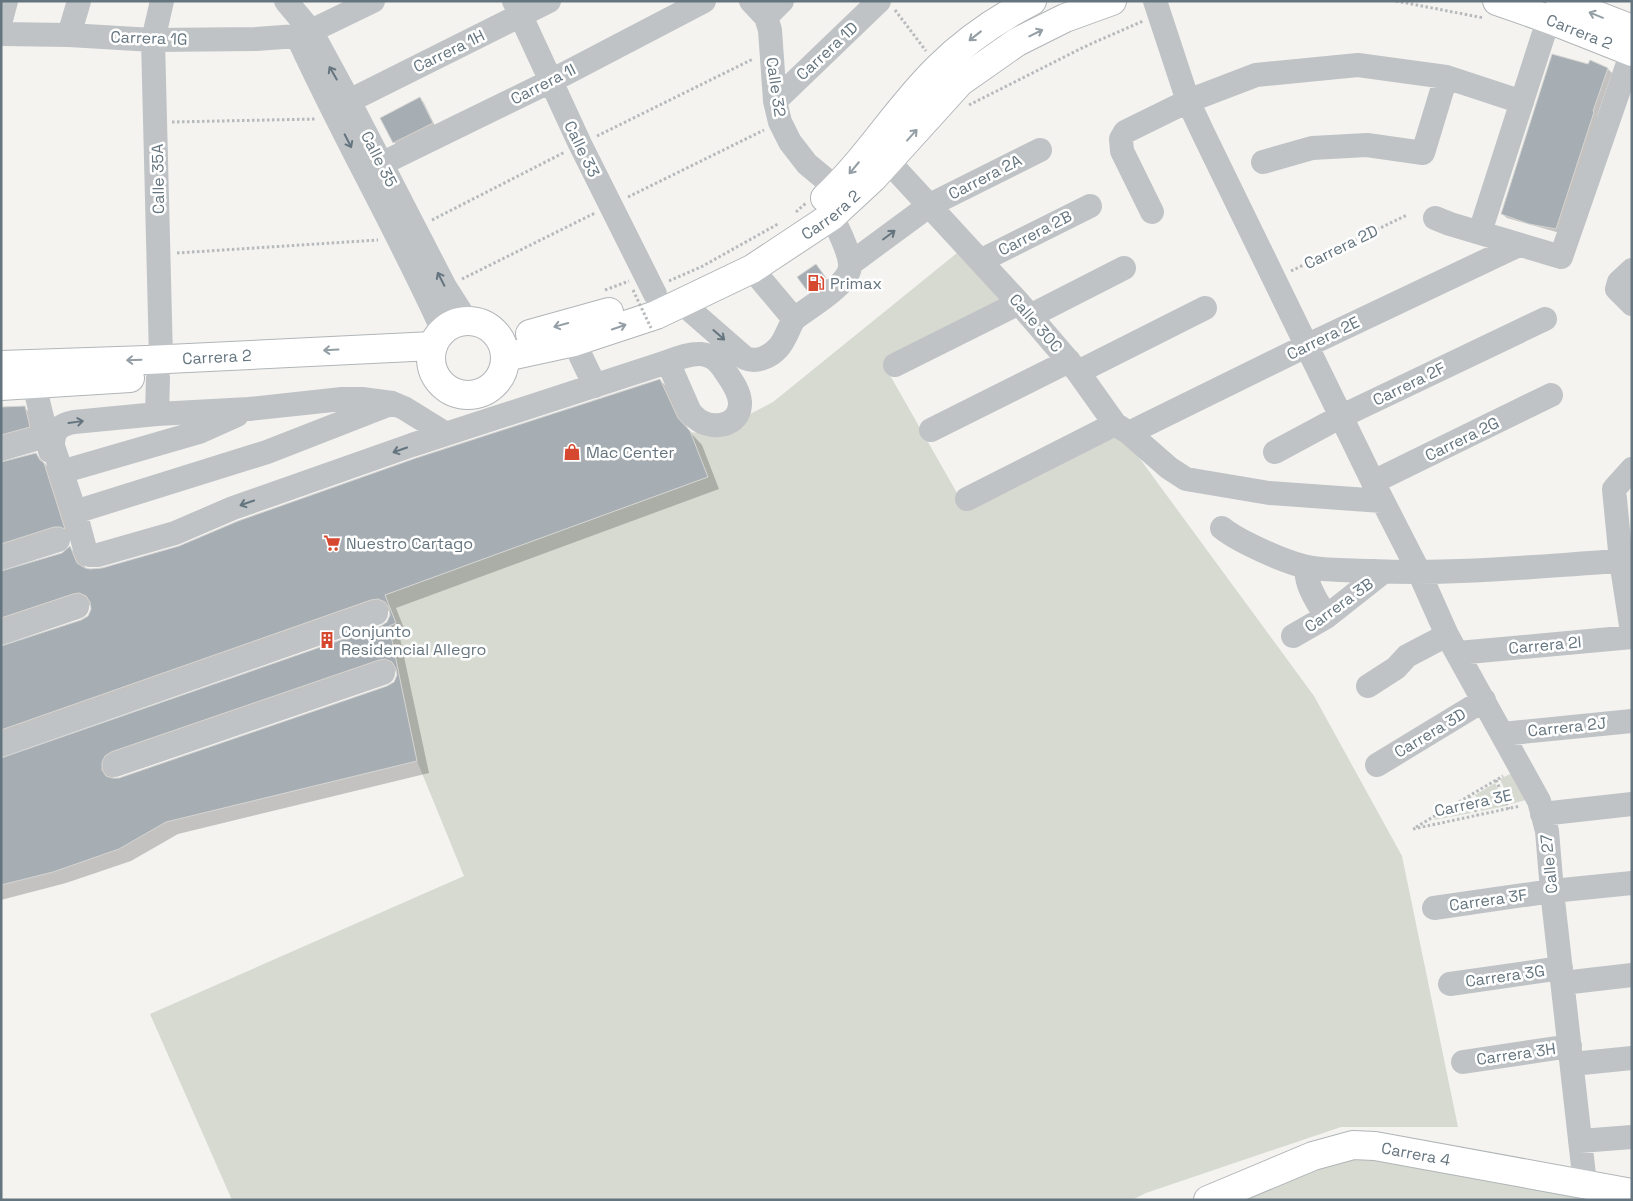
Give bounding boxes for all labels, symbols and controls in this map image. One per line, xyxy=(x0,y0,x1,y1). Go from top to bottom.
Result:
street label: Carrera 2 xyxy=(1543,9,1616,54)
one-way arrow xyxy=(1589,10,1604,19)
street label: Carrera 1D xyxy=(792,17,862,85)
street label: Carrera 1H xyxy=(410,25,488,77)
street label: Carrera 1G xyxy=(110,26,188,50)
one-way arrow xyxy=(1028,27,1043,37)
one-way arrow xyxy=(969,30,982,41)
street label: Calle 32 xyxy=(761,56,791,118)
street label: Carrera 1I xyxy=(507,59,579,109)
one-way arrow xyxy=(328,66,338,80)
street label: Calle 33 xyxy=(559,117,605,181)
street label: Calle 35 xyxy=(356,127,402,191)
one-way arrow xyxy=(906,128,918,141)
one-way arrow xyxy=(343,133,353,148)
street label: Calle 35A xyxy=(147,144,169,214)
street label: Carrera 2A xyxy=(945,150,1025,204)
one-way arrow xyxy=(849,161,860,174)
street label: Carrera 2 xyxy=(797,185,864,244)
street label: Carrera 2B xyxy=(995,205,1075,261)
street label: Carrera 2D xyxy=(1300,220,1382,274)
one-way arrow xyxy=(882,230,896,240)
one-way arrow xyxy=(436,272,445,287)
fuel station icon: Primax xyxy=(806,273,826,293)
place label: Primax xyxy=(830,273,882,294)
street label: Calle 30C xyxy=(1005,289,1067,357)
street label: Carrera 2E xyxy=(1283,311,1363,365)
one-way arrow xyxy=(553,321,569,331)
one-way arrow xyxy=(611,322,626,331)
one-way arrow xyxy=(712,329,725,341)
street label: Carrera 2 xyxy=(182,344,252,369)
one-way arrow xyxy=(324,346,340,355)
one-way arrow xyxy=(126,355,142,365)
street label: Carrera 2F xyxy=(1369,357,1449,411)
street label: Carrera 2G xyxy=(1421,412,1503,466)
one-way arrow xyxy=(68,417,84,427)
shop icon: Mac Center xyxy=(562,442,582,462)
place label: Mac Center xyxy=(586,442,674,463)
one-way arrow xyxy=(392,445,408,455)
one-way arrow xyxy=(239,499,255,508)
supermarket icon: Nuestro Cartago xyxy=(322,533,342,553)
place label: Nuestro Cartago xyxy=(346,533,473,554)
street label: Carrera 3B xyxy=(1300,573,1378,637)
place label: Conjunto Residencial Allegro xyxy=(341,621,486,660)
building icon: Conjunto Residencial Allegro xyxy=(317,630,337,650)
street label: Carrera 2I xyxy=(1508,631,1582,659)
street label: Carrera 3D xyxy=(1390,703,1470,763)
street label: Carrera 2J xyxy=(1527,712,1607,742)
street label: Carrera 3E xyxy=(1432,785,1514,821)
street label: Calle 27 xyxy=(1535,833,1563,895)
street label: Carrera 3F xyxy=(1448,884,1528,916)
street label: Carrera 3G xyxy=(1464,960,1546,992)
street label: Carrera 3H xyxy=(1475,1038,1557,1070)
street label: Carrera 4 xyxy=(1380,1137,1452,1170)

